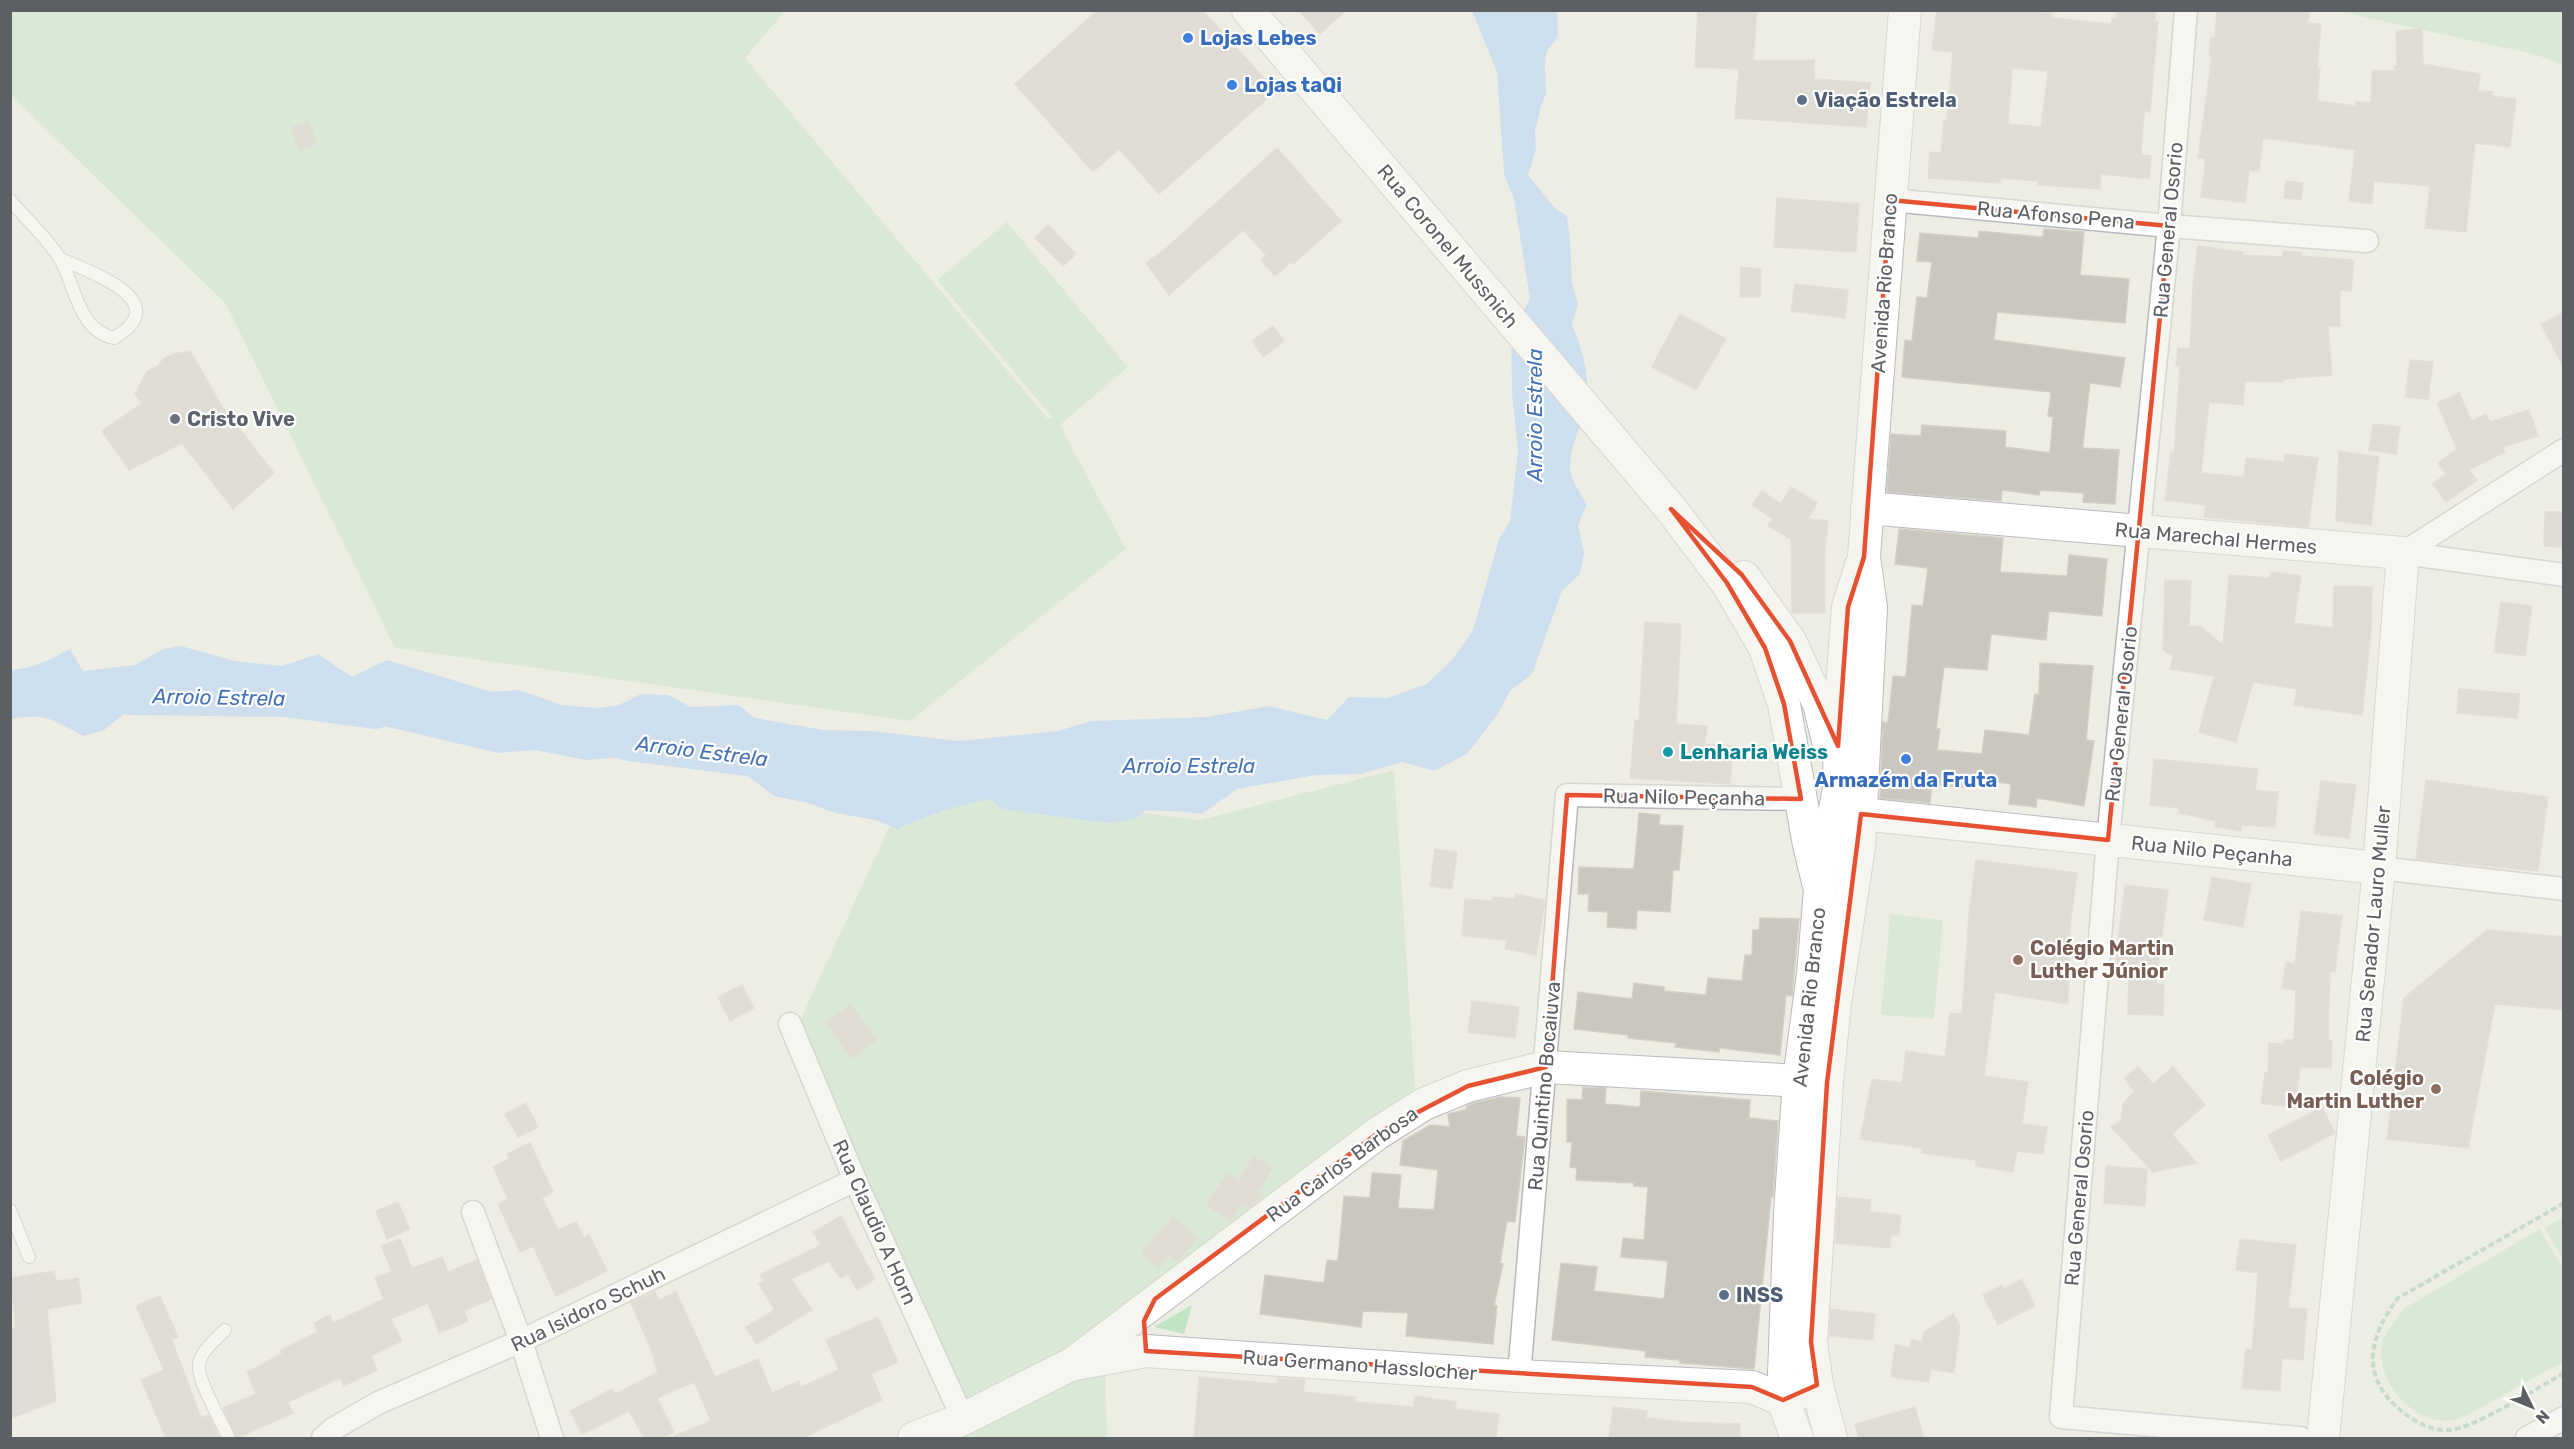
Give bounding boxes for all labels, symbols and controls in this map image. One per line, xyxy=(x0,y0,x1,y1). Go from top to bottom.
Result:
place label: Lojas Lebes xyxy=(1200,26,1317,50)
marker: Lojas Lebes xyxy=(1181,31,1195,45)
place label: Lojas taQi xyxy=(1244,73,1342,97)
marker: Lojas taQi xyxy=(1225,78,1239,92)
place label: Viação Estrela xyxy=(1814,88,1957,112)
marker: Viação Estrela xyxy=(1795,93,1809,107)
street label: Rua General Osorio xyxy=(2148,141,2188,319)
street label: Rua Coronel Mussnich xyxy=(1372,159,1524,333)
street label: Avenida Rio Branco xyxy=(1866,192,1902,374)
street label: Rua Afonso Pena xyxy=(1976,196,2136,234)
water label: Arroio Estrela xyxy=(1522,349,1547,482)
place label: Cristo Vive xyxy=(187,407,295,431)
marker: Cristo Vive xyxy=(168,412,182,426)
street label: Rua Marechal Hermes xyxy=(2114,517,2318,559)
street label: Rua General Osorio xyxy=(2100,625,2142,803)
water label: Arroio Estrela xyxy=(151,683,286,711)
water label: Arroio Estrela xyxy=(634,730,769,772)
place label: Lenharia Weiss xyxy=(1680,740,1828,764)
marker: Lenharia Weiss xyxy=(1661,745,1675,759)
marker: Armazém da Fruta xyxy=(1899,752,1913,766)
water label: Arroio Estrela xyxy=(1122,753,1255,778)
place label: Armazém da Fruta xyxy=(1815,768,1997,792)
street label: Rua Nilo Peçanha xyxy=(1603,784,1765,810)
street label: Rua Senador Lauro Muller xyxy=(2351,804,2395,1044)
street label: Rua Nilo Peçanha xyxy=(2130,831,2294,871)
street label: Avenida Rio Branco xyxy=(1788,906,1830,1088)
place label: Colégio Martin Luther Júnior xyxy=(2030,936,2174,983)
marker: Colégio Martin Luther Júnior xyxy=(2011,953,2025,967)
street label: Rua Quintino Bocaiuva xyxy=(1523,980,1565,1192)
place label: Colégio Martin Luther xyxy=(2286,1066,2424,1113)
marker: Colégio Martin Luther xyxy=(2429,1082,2443,1096)
street label: Rua Carlos Barbosa xyxy=(1262,1101,1422,1227)
street label: Rua General Osorio xyxy=(2059,1109,2099,1287)
street label: Rua Claudio A Horn xyxy=(828,1136,922,1308)
street label: Rua Isidoro Schuh xyxy=(507,1261,669,1357)
place label: INSS xyxy=(1736,1283,1783,1307)
marker: INSS xyxy=(1717,1288,1731,1302)
street label: Rua Germano Hasslocher xyxy=(1242,1345,1478,1385)
north arrow xyxy=(2502,1377,2562,1437)
text: N xyxy=(2532,1406,2553,1428)

